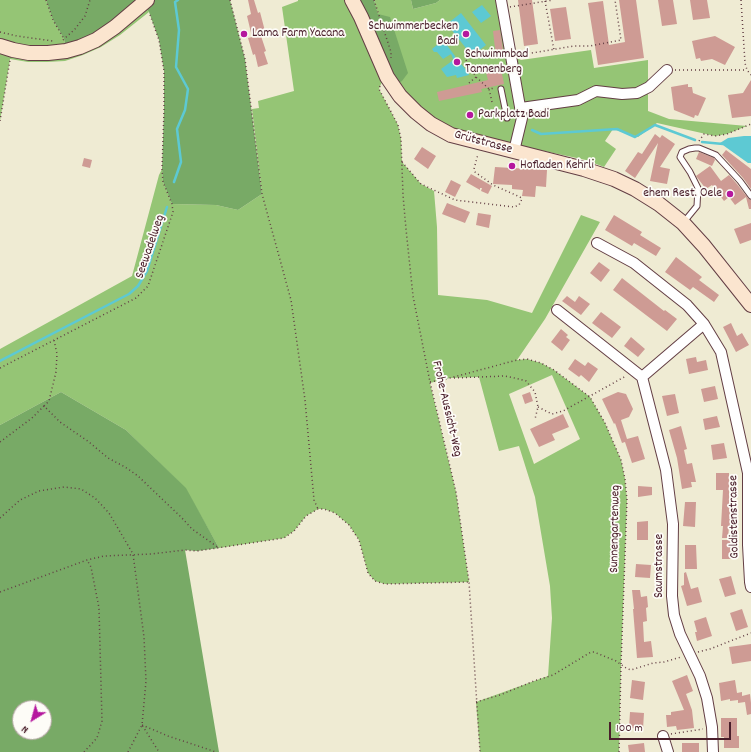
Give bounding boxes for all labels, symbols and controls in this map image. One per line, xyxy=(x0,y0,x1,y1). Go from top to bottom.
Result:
place label: Schwimmerbecken Badi xyxy=(368,19,458,50)
place label: Lama Farm Yacana xyxy=(252,26,344,42)
marker: Lama Farm Yacana xyxy=(239,29,249,39)
marker: Schwimmerbecken Badi xyxy=(461,29,471,39)
place label: Schwimmbad Tannenberg xyxy=(465,47,528,78)
marker: Schwimmbad Tannenberg xyxy=(452,57,462,67)
place label: Parkplatz Badi xyxy=(478,107,549,123)
marker: Parkplatz Badi xyxy=(465,110,475,120)
street label: Grütstrasse xyxy=(452,128,514,158)
place label: Hofladen Kehrli xyxy=(520,158,594,174)
marker: Hofladen Kehrli xyxy=(507,161,517,171)
place label: ehem Rest. Oele xyxy=(643,186,722,202)
marker: ehem Rest. Oele xyxy=(725,189,735,199)
street label: Seewadelweg xyxy=(133,213,169,281)
street label: Frohe-Aussicht-Weg xyxy=(427,360,465,458)
street label: Goldistenstrasse xyxy=(726,475,744,559)
street label: Sunnengartenweg xyxy=(607,485,625,573)
street label: Saumstrasse xyxy=(652,534,668,598)
north arrow xyxy=(12,700,52,740)
scale bar xyxy=(611,714,733,740)
text: 100 m xyxy=(616,720,643,737)
text: N xyxy=(18,721,32,737)

